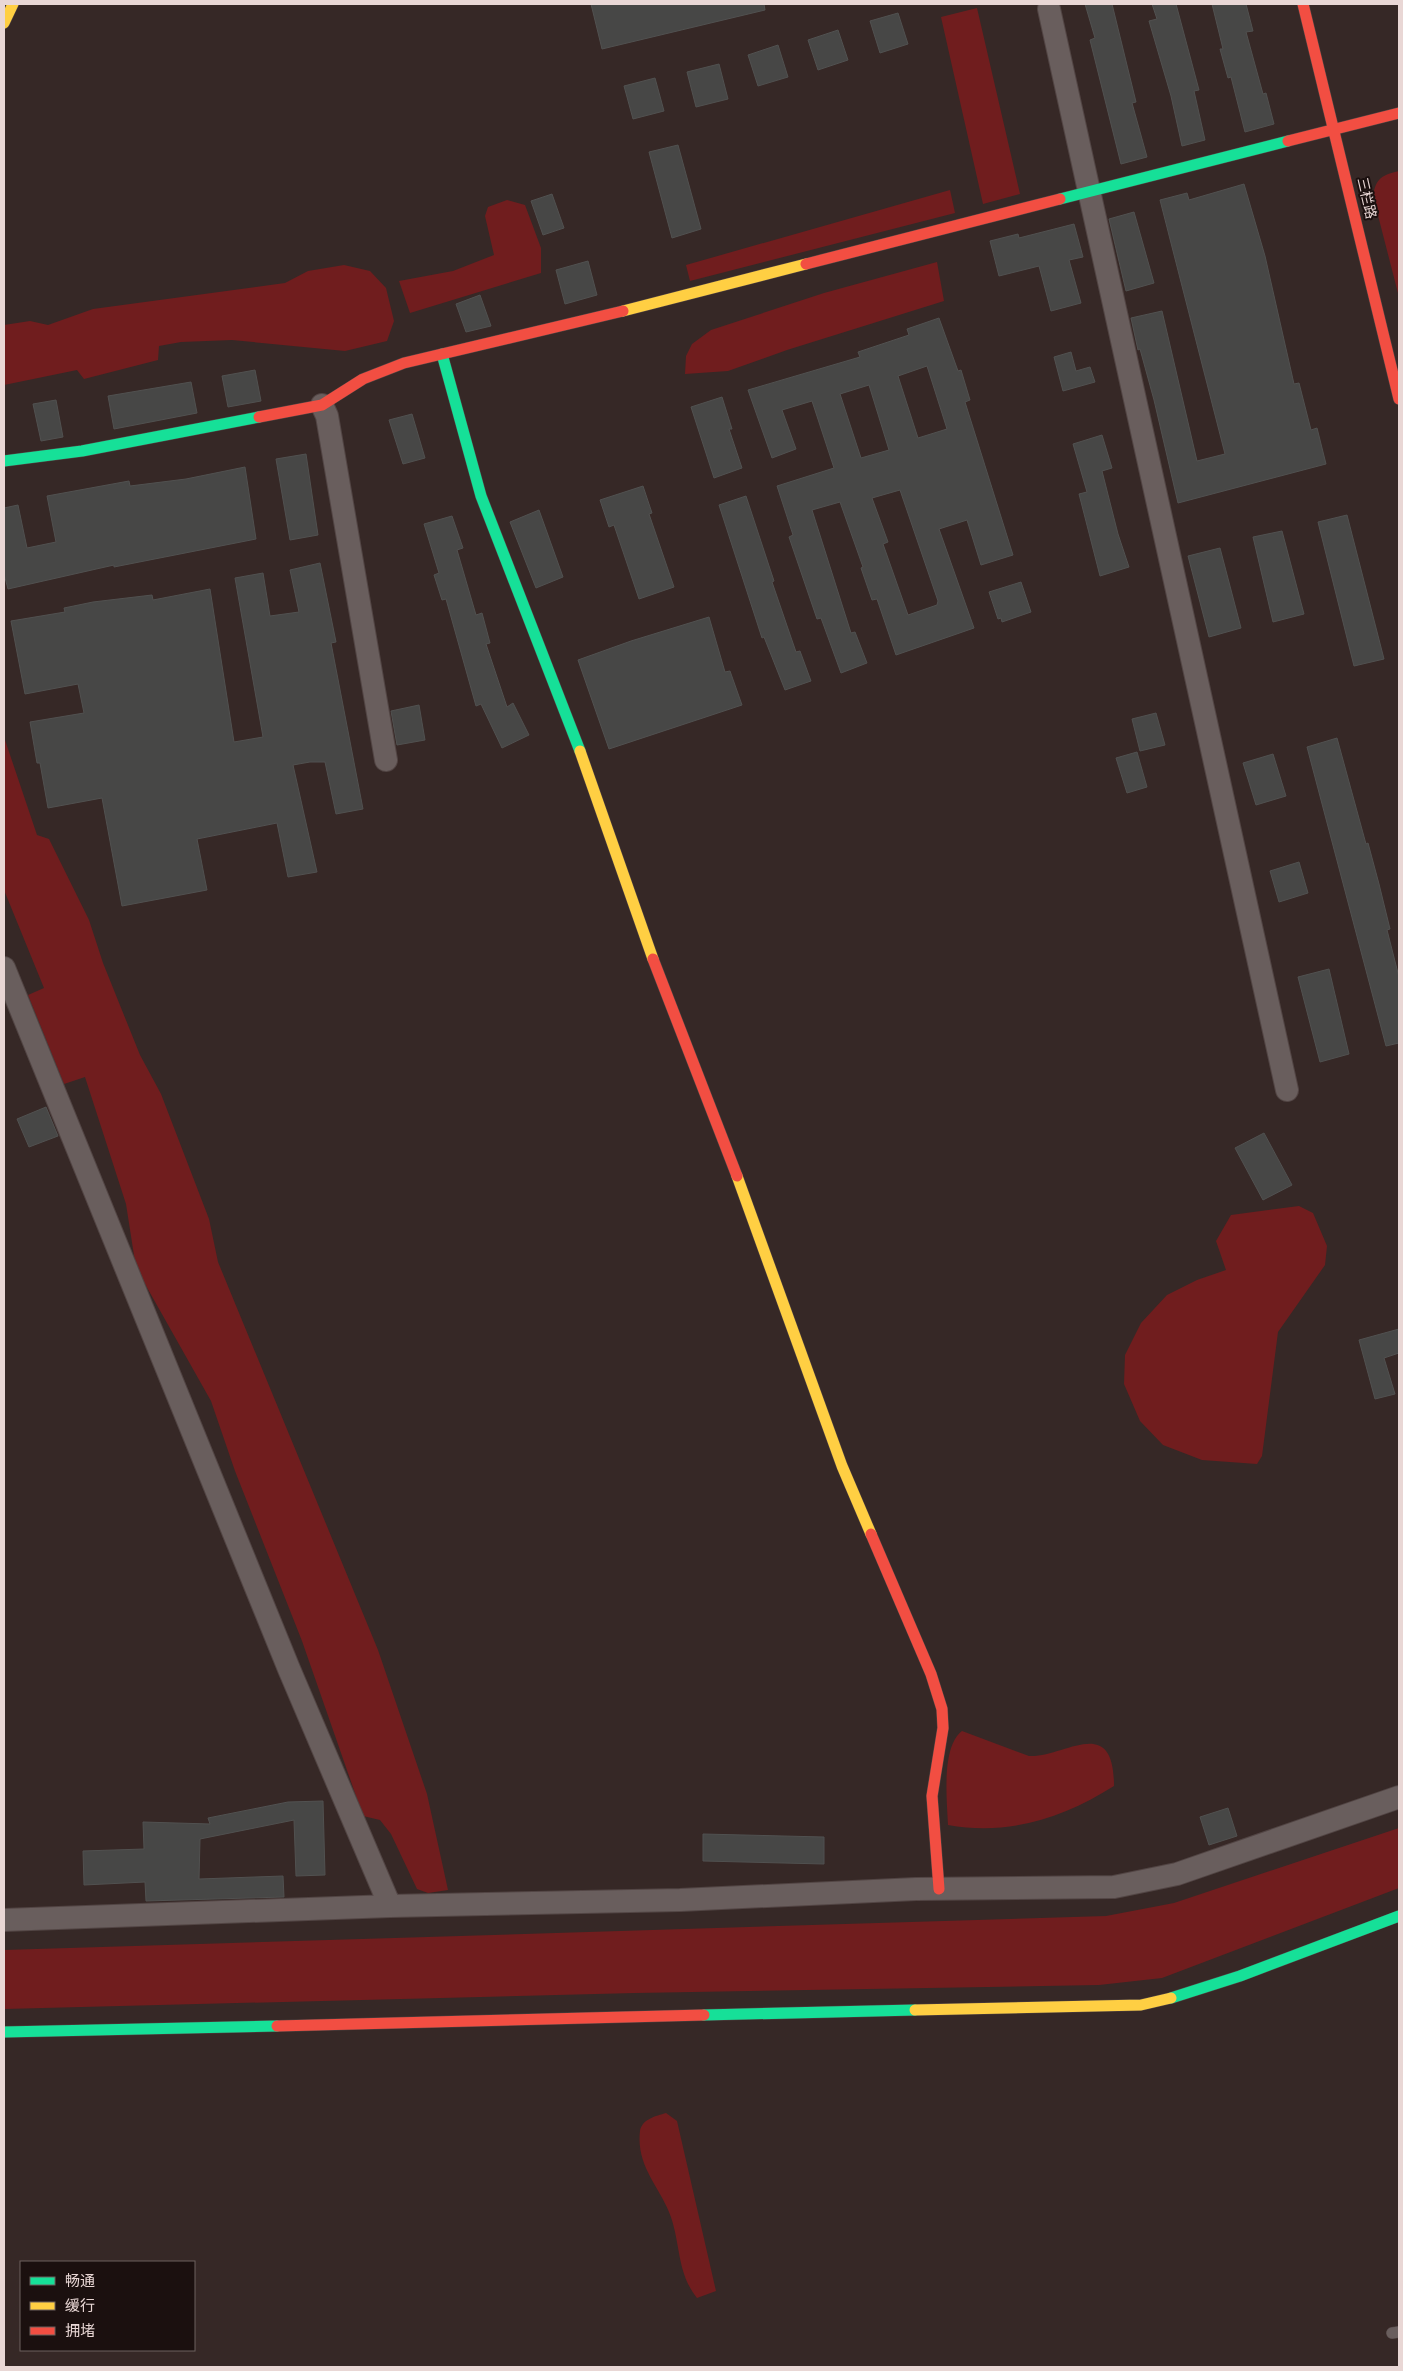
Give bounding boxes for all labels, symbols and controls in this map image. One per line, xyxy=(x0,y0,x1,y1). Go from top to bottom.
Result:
street label: 三栏路 xyxy=(1354,176,1380,220)
legend xyxy=(20,2261,195,2351)
text: 畅通 xyxy=(65,2271,95,2290)
text: 缓行 xyxy=(65,2296,95,2315)
text: 拥堵 xyxy=(65,2321,95,2340)

